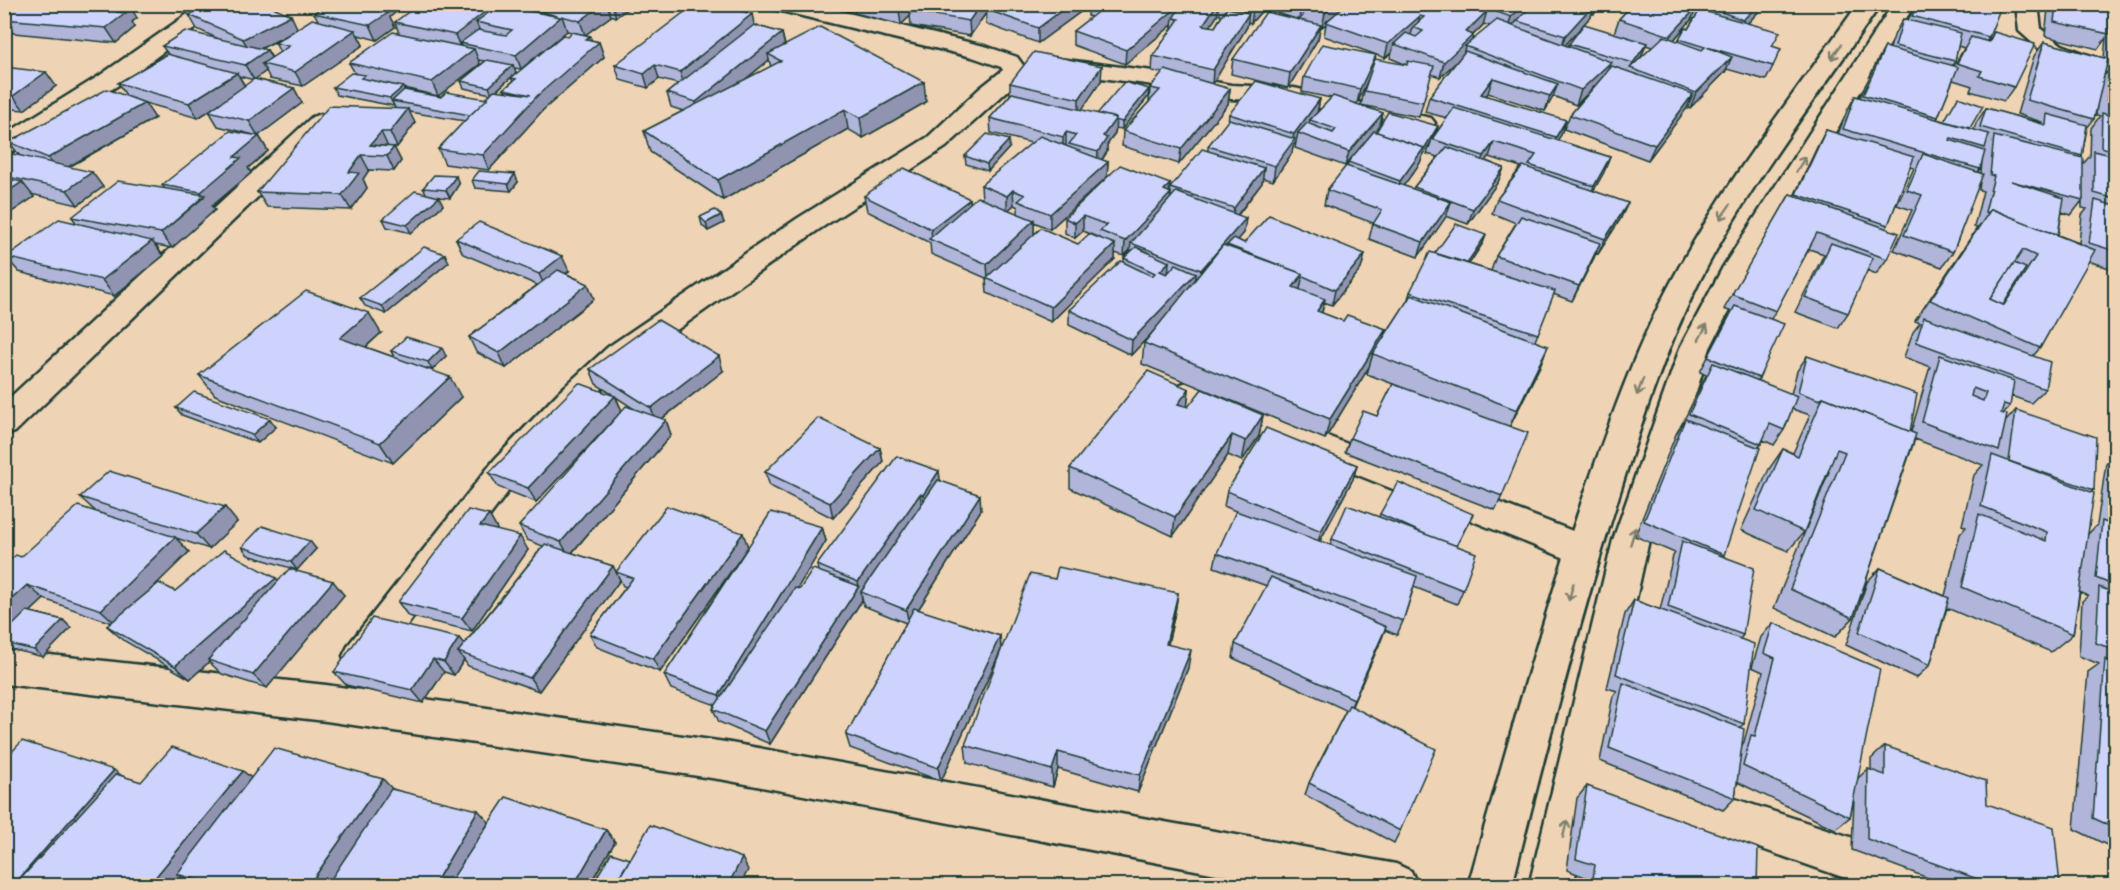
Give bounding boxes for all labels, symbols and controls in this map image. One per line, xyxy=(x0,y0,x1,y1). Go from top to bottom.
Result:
one-way arrow xyxy=(1830,44,1842,60)
one-way arrow xyxy=(1795,156,1808,173)
one-way arrow xyxy=(1719,204,1731,220)
one-way arrow xyxy=(1698,324,1709,342)
one-way arrow xyxy=(1633,378,1644,396)
one-way arrow xyxy=(1628,527,1639,546)
one-way arrow xyxy=(1565,582,1576,601)
one-way arrow xyxy=(1559,819,1571,838)

